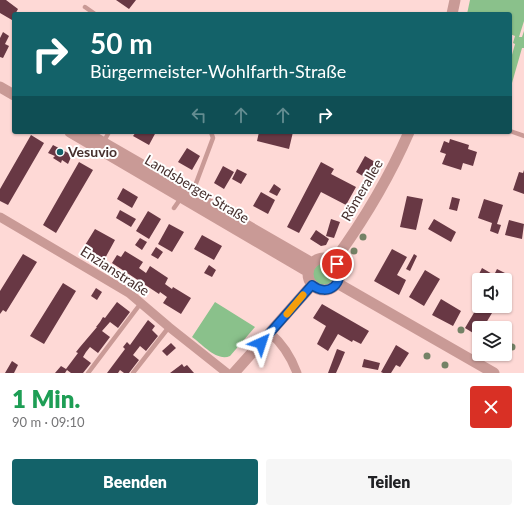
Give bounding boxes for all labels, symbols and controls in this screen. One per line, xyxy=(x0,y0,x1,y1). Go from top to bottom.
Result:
text: 50 m xyxy=(90,26,153,60)
icon: right xyxy=(24,28,76,80)
text: Bürgermeister-Wohlfarth-Straße xyxy=(90,60,346,82)
icon: left xyxy=(188,104,210,126)
icon: ahead xyxy=(230,104,252,126)
icon: ahead xyxy=(272,104,294,126)
icon: right xyxy=(314,104,336,126)
place label: Vesuvio xyxy=(67,143,117,160)
marker: Vesuvio xyxy=(55,147,65,157)
street label: Landsberger Straße xyxy=(142,151,253,226)
street label: Römerallee xyxy=(337,156,386,224)
street label: Enzianstraße xyxy=(78,242,153,299)
pin xyxy=(320,247,354,281)
icon: arrive xyxy=(326,253,348,275)
map controls xyxy=(472,273,512,361)
button: sound xyxy=(472,273,512,313)
button: layers xyxy=(472,321,512,361)
position arrow xyxy=(240,322,282,364)
text: 1 Min. xyxy=(12,384,80,413)
button: close xyxy=(470,386,512,428)
text: 90 m · 09:10 xyxy=(12,414,85,430)
button: Beenden xyxy=(12,459,258,505)
button: Teilen xyxy=(266,459,512,505)

